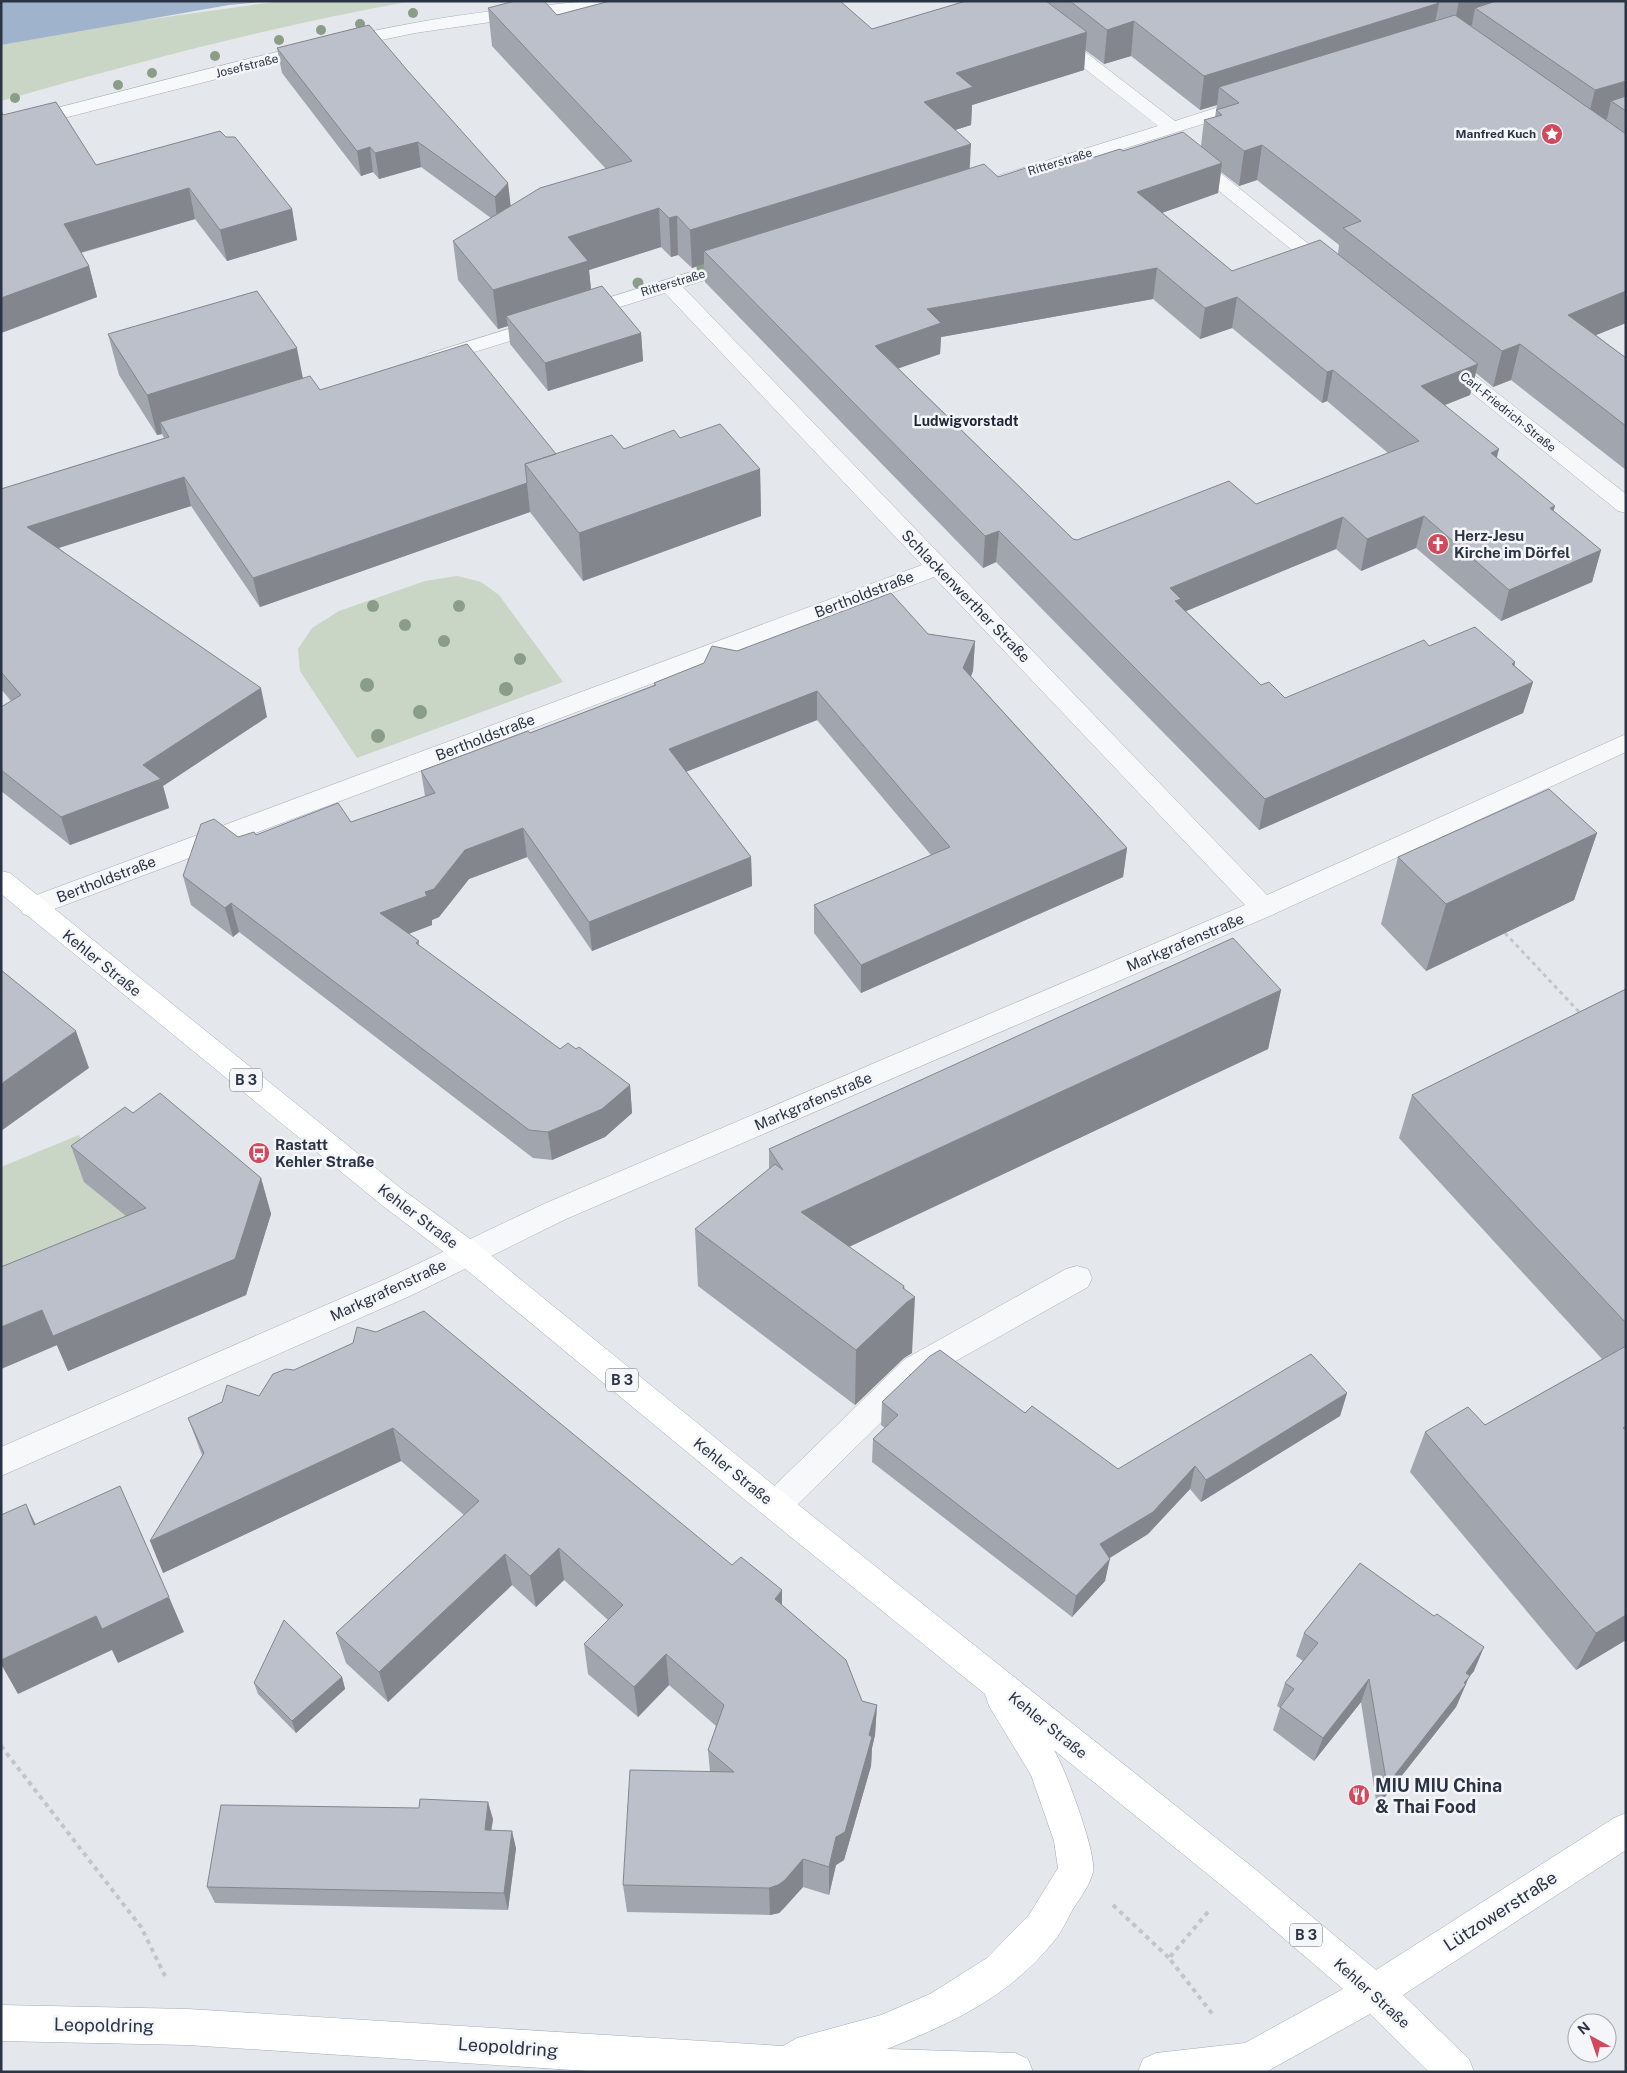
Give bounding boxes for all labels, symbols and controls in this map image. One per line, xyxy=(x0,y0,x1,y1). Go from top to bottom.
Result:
street label: Josefstraße xyxy=(214,51,280,81)
place icon: Manfred Kuch xyxy=(1540,122,1564,146)
place label: Manfred Kuch xyxy=(1456,127,1536,141)
street label: Ritterstraße xyxy=(1026,146,1094,178)
street label: Ritterstraße xyxy=(639,267,707,299)
street label: Carl-Friedrich-Straße xyxy=(1457,369,1559,455)
district label: Ludwigvorstadt xyxy=(913,413,1019,429)
street label: Schlackenwerther Straße xyxy=(898,526,1034,666)
place label: Herz-Jesu Kirche im Dörfel xyxy=(1454,527,1570,561)
church icon: Herz-Jesu Kirche im Dörfel xyxy=(1426,532,1450,556)
street label: Bertholdstraße xyxy=(812,567,916,621)
street label: Bertholdstraße xyxy=(433,710,537,764)
street label: Bertholdstraße xyxy=(54,852,158,906)
street label: Markgrafenstraße xyxy=(1124,910,1246,974)
street label: Kehler Straße xyxy=(59,926,145,1000)
road number: B 3 xyxy=(230,1068,262,1092)
street label: Markgrafenstraße xyxy=(752,1069,874,1133)
place label: Rastatt Kehler Straße xyxy=(275,1136,374,1170)
bus stop icon: Rastatt Kehler Straße xyxy=(247,1141,271,1165)
street label: Kehler Straße xyxy=(375,1180,461,1252)
street label: Markgrafenstraße xyxy=(327,1256,449,1324)
road number: B 3 xyxy=(606,1368,638,1392)
street label: Kehler Straße xyxy=(690,1434,776,1508)
street label: Kehler Straße xyxy=(1005,1688,1091,1762)
place label: MIU MIU China & Thai Food xyxy=(1375,1775,1502,1817)
restaurant icon: MIU MIU China & Thai Food xyxy=(1347,1783,1371,1807)
street label: Lützowerstraße xyxy=(1439,1867,1561,1955)
road number: B 3 xyxy=(1290,1924,1322,1946)
street label: Kehler Straße xyxy=(1331,1955,1413,2031)
north arrow xyxy=(1567,2013,1617,2063)
street label: Leopoldring xyxy=(54,2014,154,2036)
text: N xyxy=(1574,2018,1593,2038)
street label: Leopoldring xyxy=(457,2033,559,2061)

